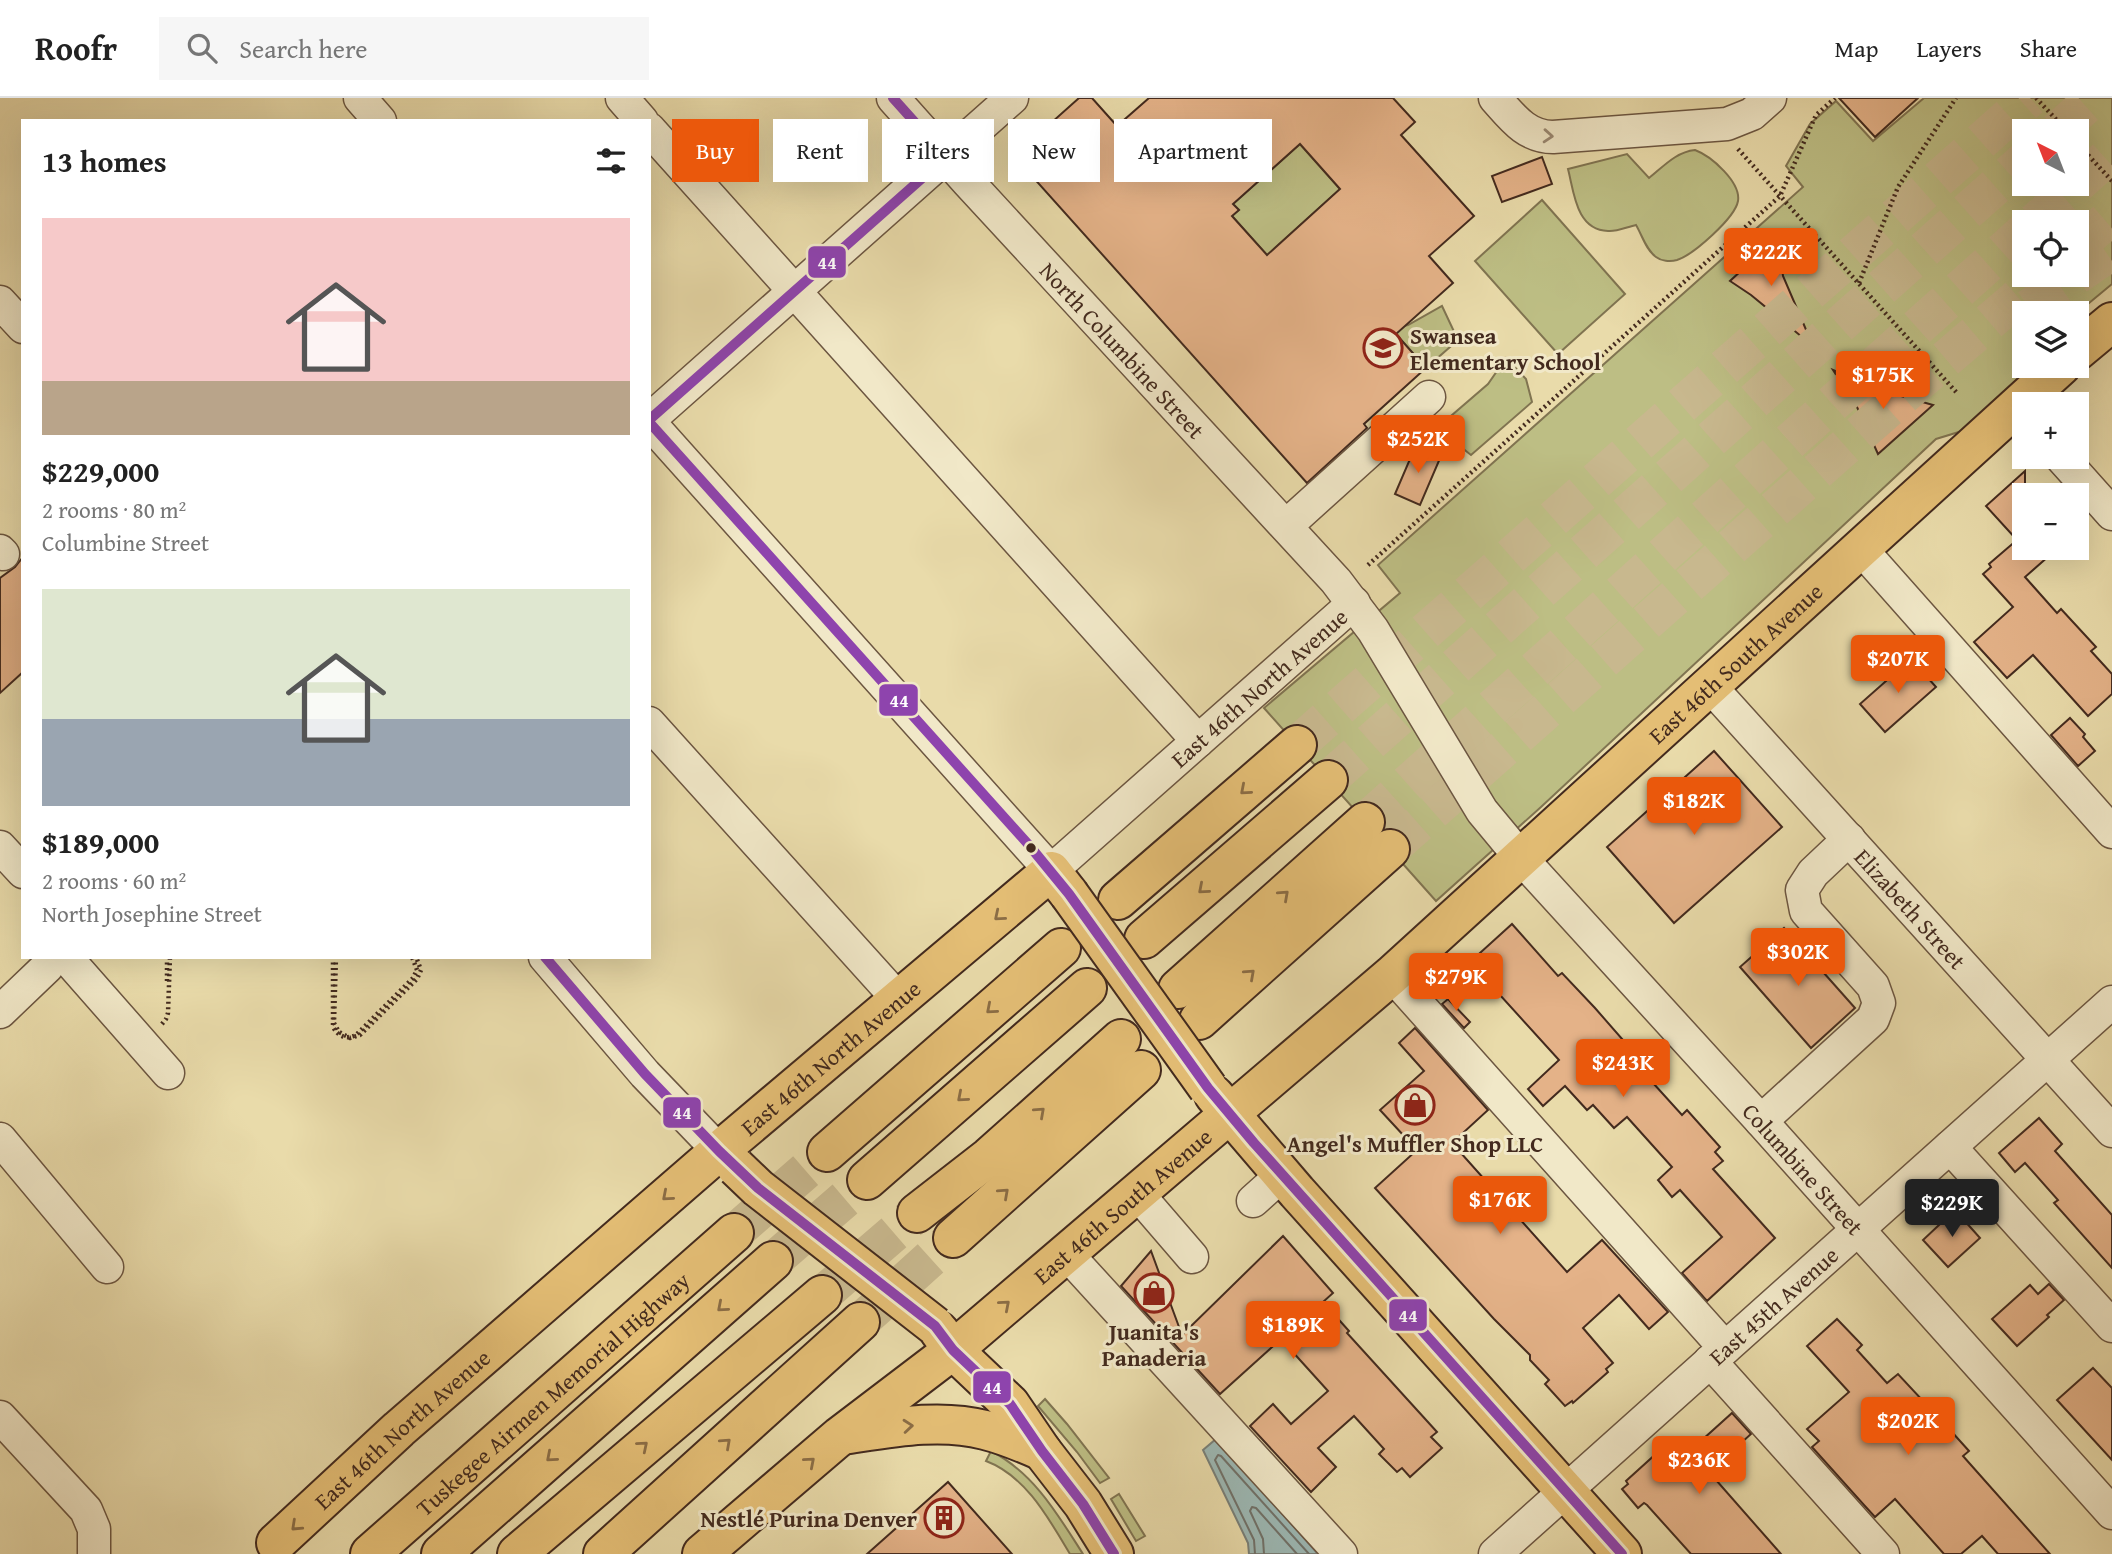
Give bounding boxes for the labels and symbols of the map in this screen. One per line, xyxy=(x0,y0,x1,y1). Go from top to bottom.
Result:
north arrow xyxy=(2012,119,2090,196)
one-way arrow xyxy=(1543,128,1554,143)
pin: $222K xyxy=(1722,228,1820,288)
line badge: 44 xyxy=(807,245,847,279)
text: 44 xyxy=(817,248,837,276)
street label: North Columbine Street xyxy=(1033,254,1213,446)
place label: Swansea Elementary School xyxy=(1410,319,1601,378)
school or university icon: Swansea Elementary School xyxy=(1362,327,1404,369)
pin: $175K xyxy=(1834,352,1932,411)
pin: $252K xyxy=(1369,416,1467,475)
street label: East 46th South Avenue xyxy=(1641,575,1830,751)
street label: East 46th North Avenue xyxy=(1163,600,1354,775)
pin: $207K xyxy=(1849,636,1947,695)
line badge: 44 xyxy=(878,683,919,717)
text: 44 xyxy=(889,686,909,714)
pin: $182K xyxy=(1645,778,1743,837)
one-way arrow xyxy=(1241,782,1254,794)
unlabelled marker xyxy=(1024,841,1038,855)
street label: Elizabeth Street xyxy=(1847,841,1974,976)
one-way arrow xyxy=(1198,881,1211,893)
one-way arrow xyxy=(1276,891,1289,903)
one-way arrow xyxy=(995,907,1007,920)
pin: $302K xyxy=(1749,928,1847,988)
pin: $279K xyxy=(1407,954,1505,1013)
one-way arrow xyxy=(1241,970,1254,982)
street label: East 46th North Avenue xyxy=(733,972,927,1143)
one-way arrow xyxy=(986,1001,999,1013)
pin: $243K xyxy=(1574,1040,1672,1099)
shop icon: Angel's Muffler Shop LLC xyxy=(1394,1084,1436,1126)
one-way arrow xyxy=(957,1089,970,1101)
street label: Columbine Street xyxy=(1735,1095,1872,1242)
line badge: 44 xyxy=(662,1096,702,1129)
text: 44 xyxy=(672,1098,692,1126)
one-way arrow xyxy=(1032,1107,1045,1120)
street label: East 46th South Avenue xyxy=(1026,1120,1219,1291)
place label: Angel's Muffler Shop LLC xyxy=(1287,1127,1543,1160)
pin: $176K xyxy=(1451,1176,1549,1236)
pin: $229K xyxy=(1903,1180,2001,1239)
one-way arrow xyxy=(662,1188,675,1200)
one-way arrow xyxy=(996,1189,1009,1201)
street label: East 45th Avenue xyxy=(1701,1238,1845,1372)
street label: Tuskegee Airmen Memorial Highway xyxy=(408,1263,697,1523)
shop icon: Juanita's Panaderia xyxy=(1133,1272,1175,1314)
one-way arrow xyxy=(717,1298,730,1311)
line badge: 44 xyxy=(1388,1298,1428,1332)
one-way arrow xyxy=(996,1301,1009,1313)
text: 44 xyxy=(1398,1301,1418,1329)
pin: $189K xyxy=(1244,1302,1342,1361)
place label: Juanita's Panaderia xyxy=(1102,1315,1206,1374)
street label: East 46th North Avenue xyxy=(306,1341,497,1516)
line badge: 44 xyxy=(972,1370,1012,1404)
text: 44 xyxy=(982,1373,1002,1401)
pin: $202K xyxy=(1859,1398,1957,1457)
one-way arrow xyxy=(902,1419,914,1434)
pin: $236K xyxy=(1650,1436,1748,1496)
one-way arrow xyxy=(718,1438,731,1451)
one-way arrow xyxy=(635,1441,647,1454)
one-way arrow xyxy=(546,1449,559,1461)
one-way arrow xyxy=(801,1458,814,1470)
building icon: Nestlé Purina Denver xyxy=(923,1497,965,1539)
place label: Nestlé Purina Denver xyxy=(701,1502,917,1535)
one-way arrow xyxy=(291,1517,304,1530)

